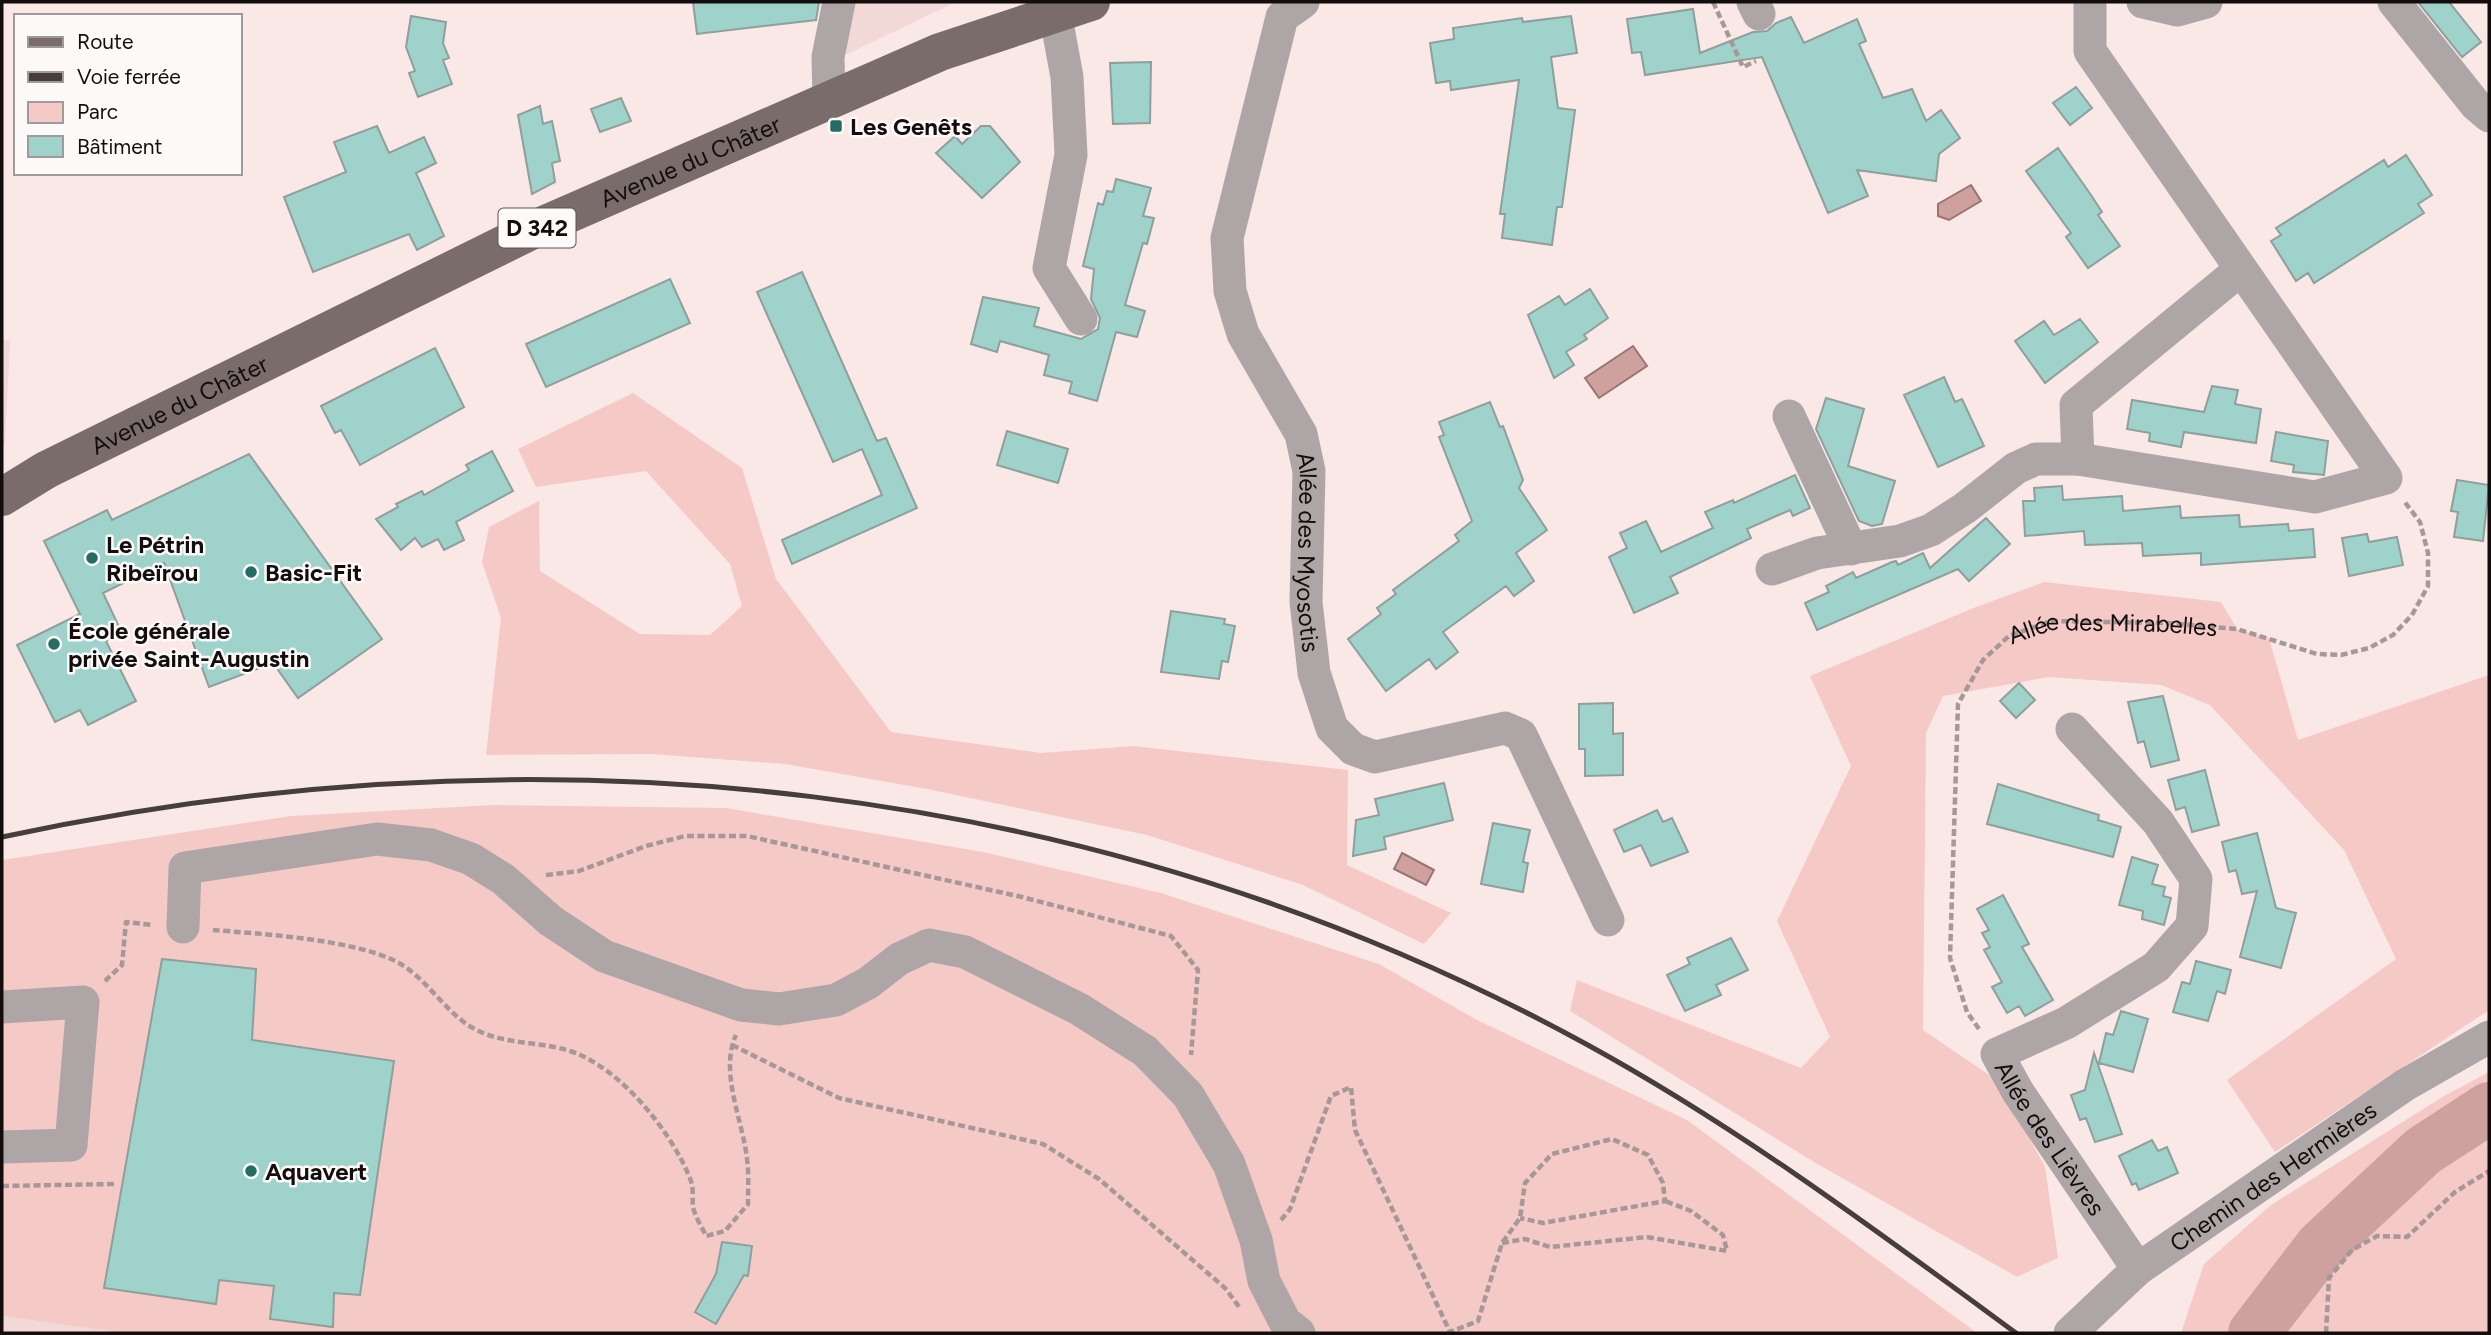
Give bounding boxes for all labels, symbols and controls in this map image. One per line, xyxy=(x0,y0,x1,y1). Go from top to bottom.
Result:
legend xyxy=(14,14,242,175)
text: Route xyxy=(77,29,133,54)
text: Voie ferrée xyxy=(77,64,181,89)
text: Parc xyxy=(77,99,118,124)
street label: Avenue du Châter xyxy=(595,109,785,213)
place label: Les Genêts xyxy=(850,112,972,141)
marker: Les Genêts xyxy=(828,118,844,134)
text: Bâtiment xyxy=(77,134,162,159)
road number: D 342 xyxy=(498,208,576,247)
street label: Avenue du Châter xyxy=(86,349,272,460)
street label: Allée des Myosotis xyxy=(1291,449,1326,654)
place label: Le Pétrin Ribeïrou xyxy=(106,530,204,587)
marker: Le Pétrin Ribeïrou xyxy=(84,550,100,566)
place label: Basic-Fit xyxy=(265,558,362,587)
marker: Basic-Fit xyxy=(243,564,259,580)
street label: Allée des Mirabelles xyxy=(2004,606,2219,650)
place label: École générale privée Saint-Augustin xyxy=(68,616,309,673)
marker: École générale privée Saint-Augustin xyxy=(46,636,62,652)
street label: Allée des Lièvres xyxy=(1989,1056,2112,1221)
street label: Chemin des Hermières xyxy=(2164,1095,2382,1257)
place label: Aquavert xyxy=(265,1157,367,1186)
marker: Aquavert xyxy=(243,1163,259,1179)

